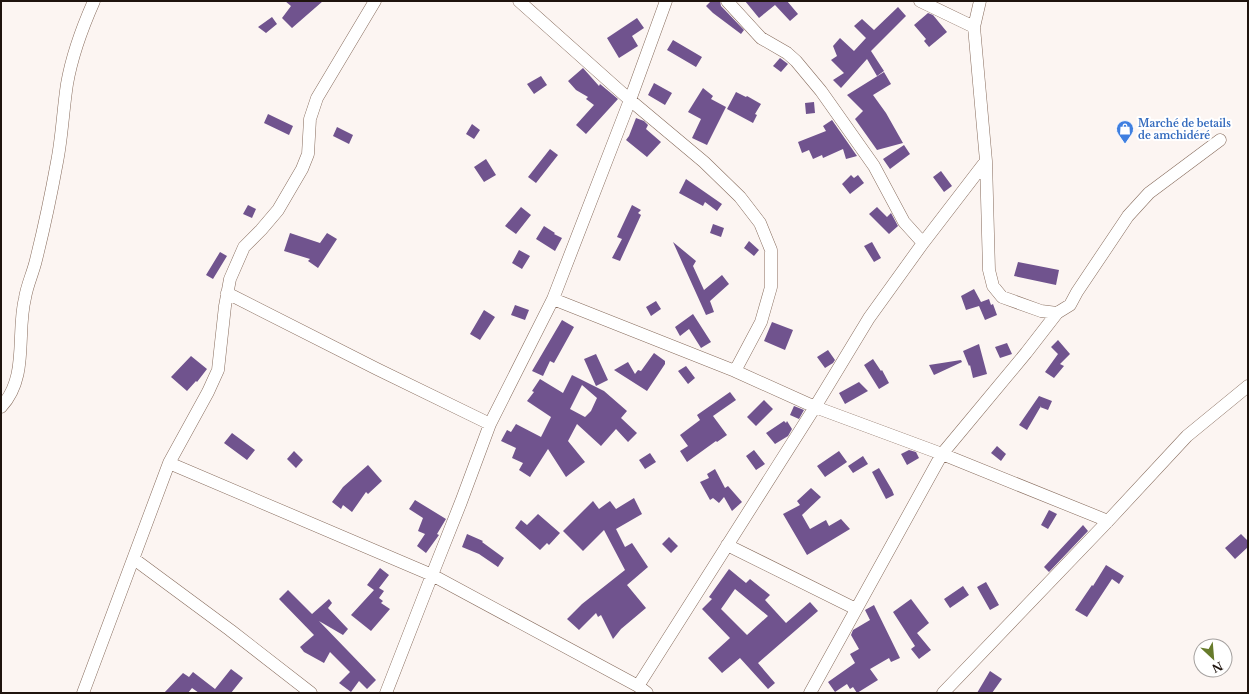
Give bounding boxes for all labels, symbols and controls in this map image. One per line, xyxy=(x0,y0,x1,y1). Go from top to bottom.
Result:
place label: Marché de betails de amchidéré xyxy=(1138,117,1231,142)
shop icon: Marché de betails de amchidéré xyxy=(1115,119,1135,144)
north arrow xyxy=(1193,638,1233,678)
text: N xyxy=(1209,658,1225,676)

